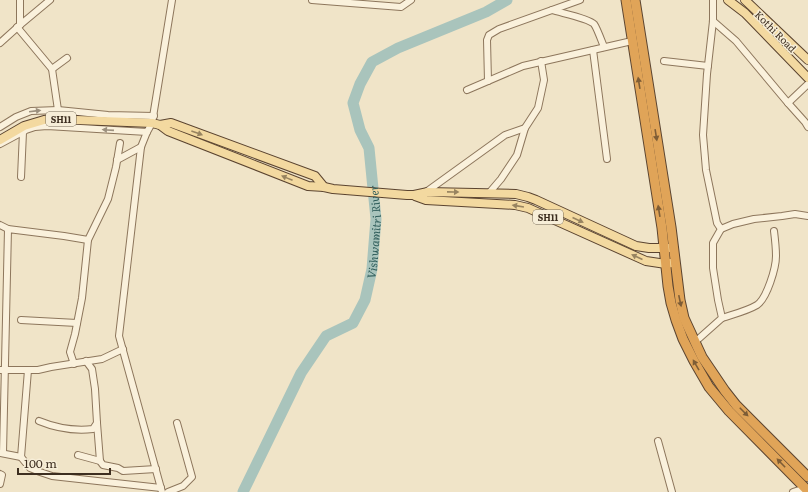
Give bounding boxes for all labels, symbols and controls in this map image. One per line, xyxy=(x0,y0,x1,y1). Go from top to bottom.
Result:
street label: Kothi Road xyxy=(752,7,800,55)
one-way arrow xyxy=(636,77,642,89)
one-way arrow xyxy=(29,108,41,114)
road number: SH11 xyxy=(46,112,76,126)
one-way arrow xyxy=(101,127,114,133)
one-way arrow xyxy=(653,129,659,141)
one-way arrow xyxy=(191,130,203,136)
one-way arrow xyxy=(281,175,293,181)
water label: Vishwamitri River xyxy=(362,185,384,280)
one-way arrow xyxy=(447,189,459,196)
one-way arrow xyxy=(512,203,524,209)
one-way arrow xyxy=(656,205,662,217)
road number: SH11 xyxy=(533,210,563,224)
one-way arrow xyxy=(572,217,584,223)
one-way arrow xyxy=(631,254,643,260)
one-way arrow xyxy=(678,295,684,307)
one-way arrow xyxy=(693,359,700,371)
one-way arrow xyxy=(739,407,749,417)
scale bar xyxy=(18,450,110,476)
text: 100 m xyxy=(24,454,57,472)
one-way arrow xyxy=(776,458,786,468)

